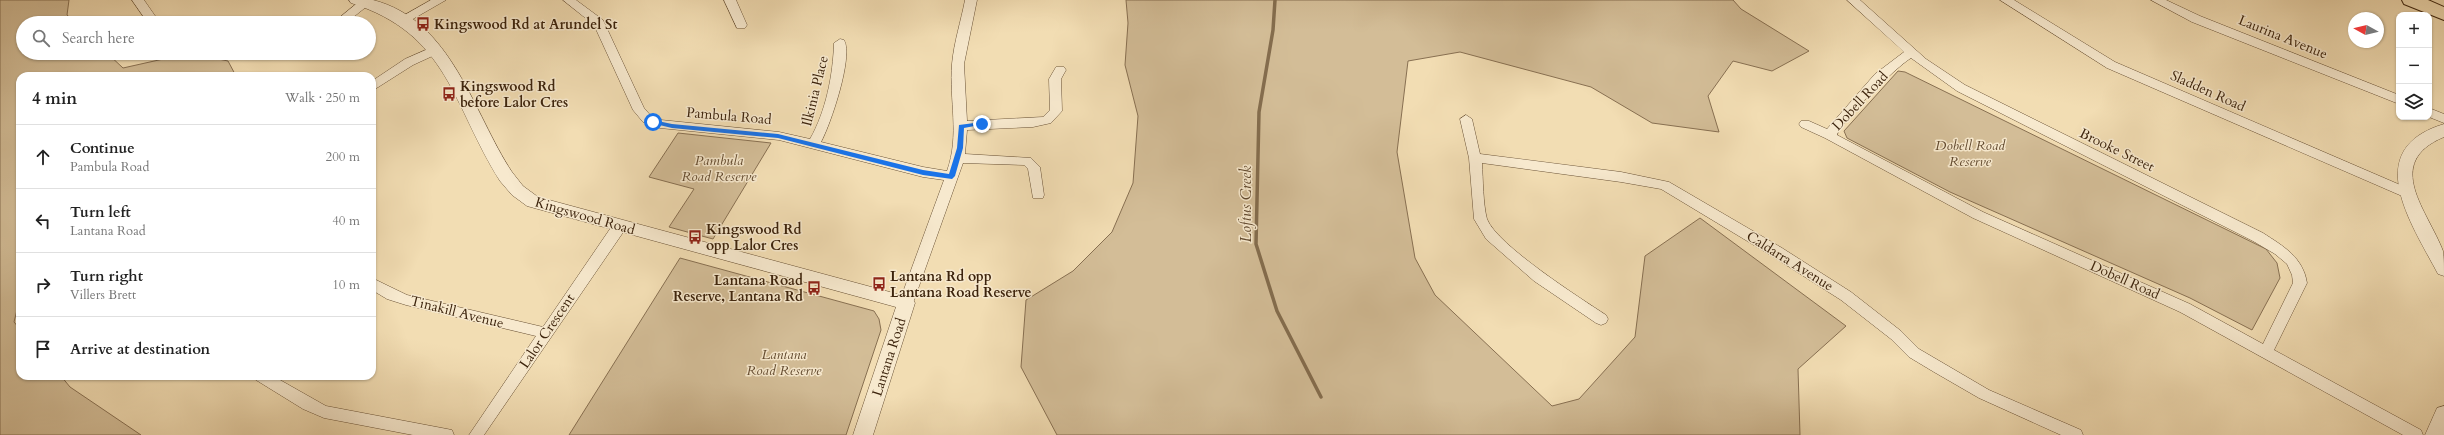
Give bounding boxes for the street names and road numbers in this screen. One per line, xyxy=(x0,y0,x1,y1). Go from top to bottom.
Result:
street label: Laurina Avenue xyxy=(2236,11,2330,63)
street label: Ilkinia Place xyxy=(797,54,833,128)
street label: Sladden Road xyxy=(2167,66,2249,116)
street label: Dobell Road xyxy=(1828,67,1893,135)
street label: Pambula Road xyxy=(686,103,773,129)
street label: Brooke Street xyxy=(2076,124,2158,177)
street label: Kingswood Road xyxy=(533,193,638,240)
street label: Caldarra Avenue xyxy=(1743,227,1837,295)
street label: Dobell Road xyxy=(2087,256,2163,304)
street label: Lalor Crescent xyxy=(515,289,579,372)
street label: Tinakill Avenue xyxy=(408,291,506,333)
street label: Lantana Road xyxy=(867,315,911,399)

